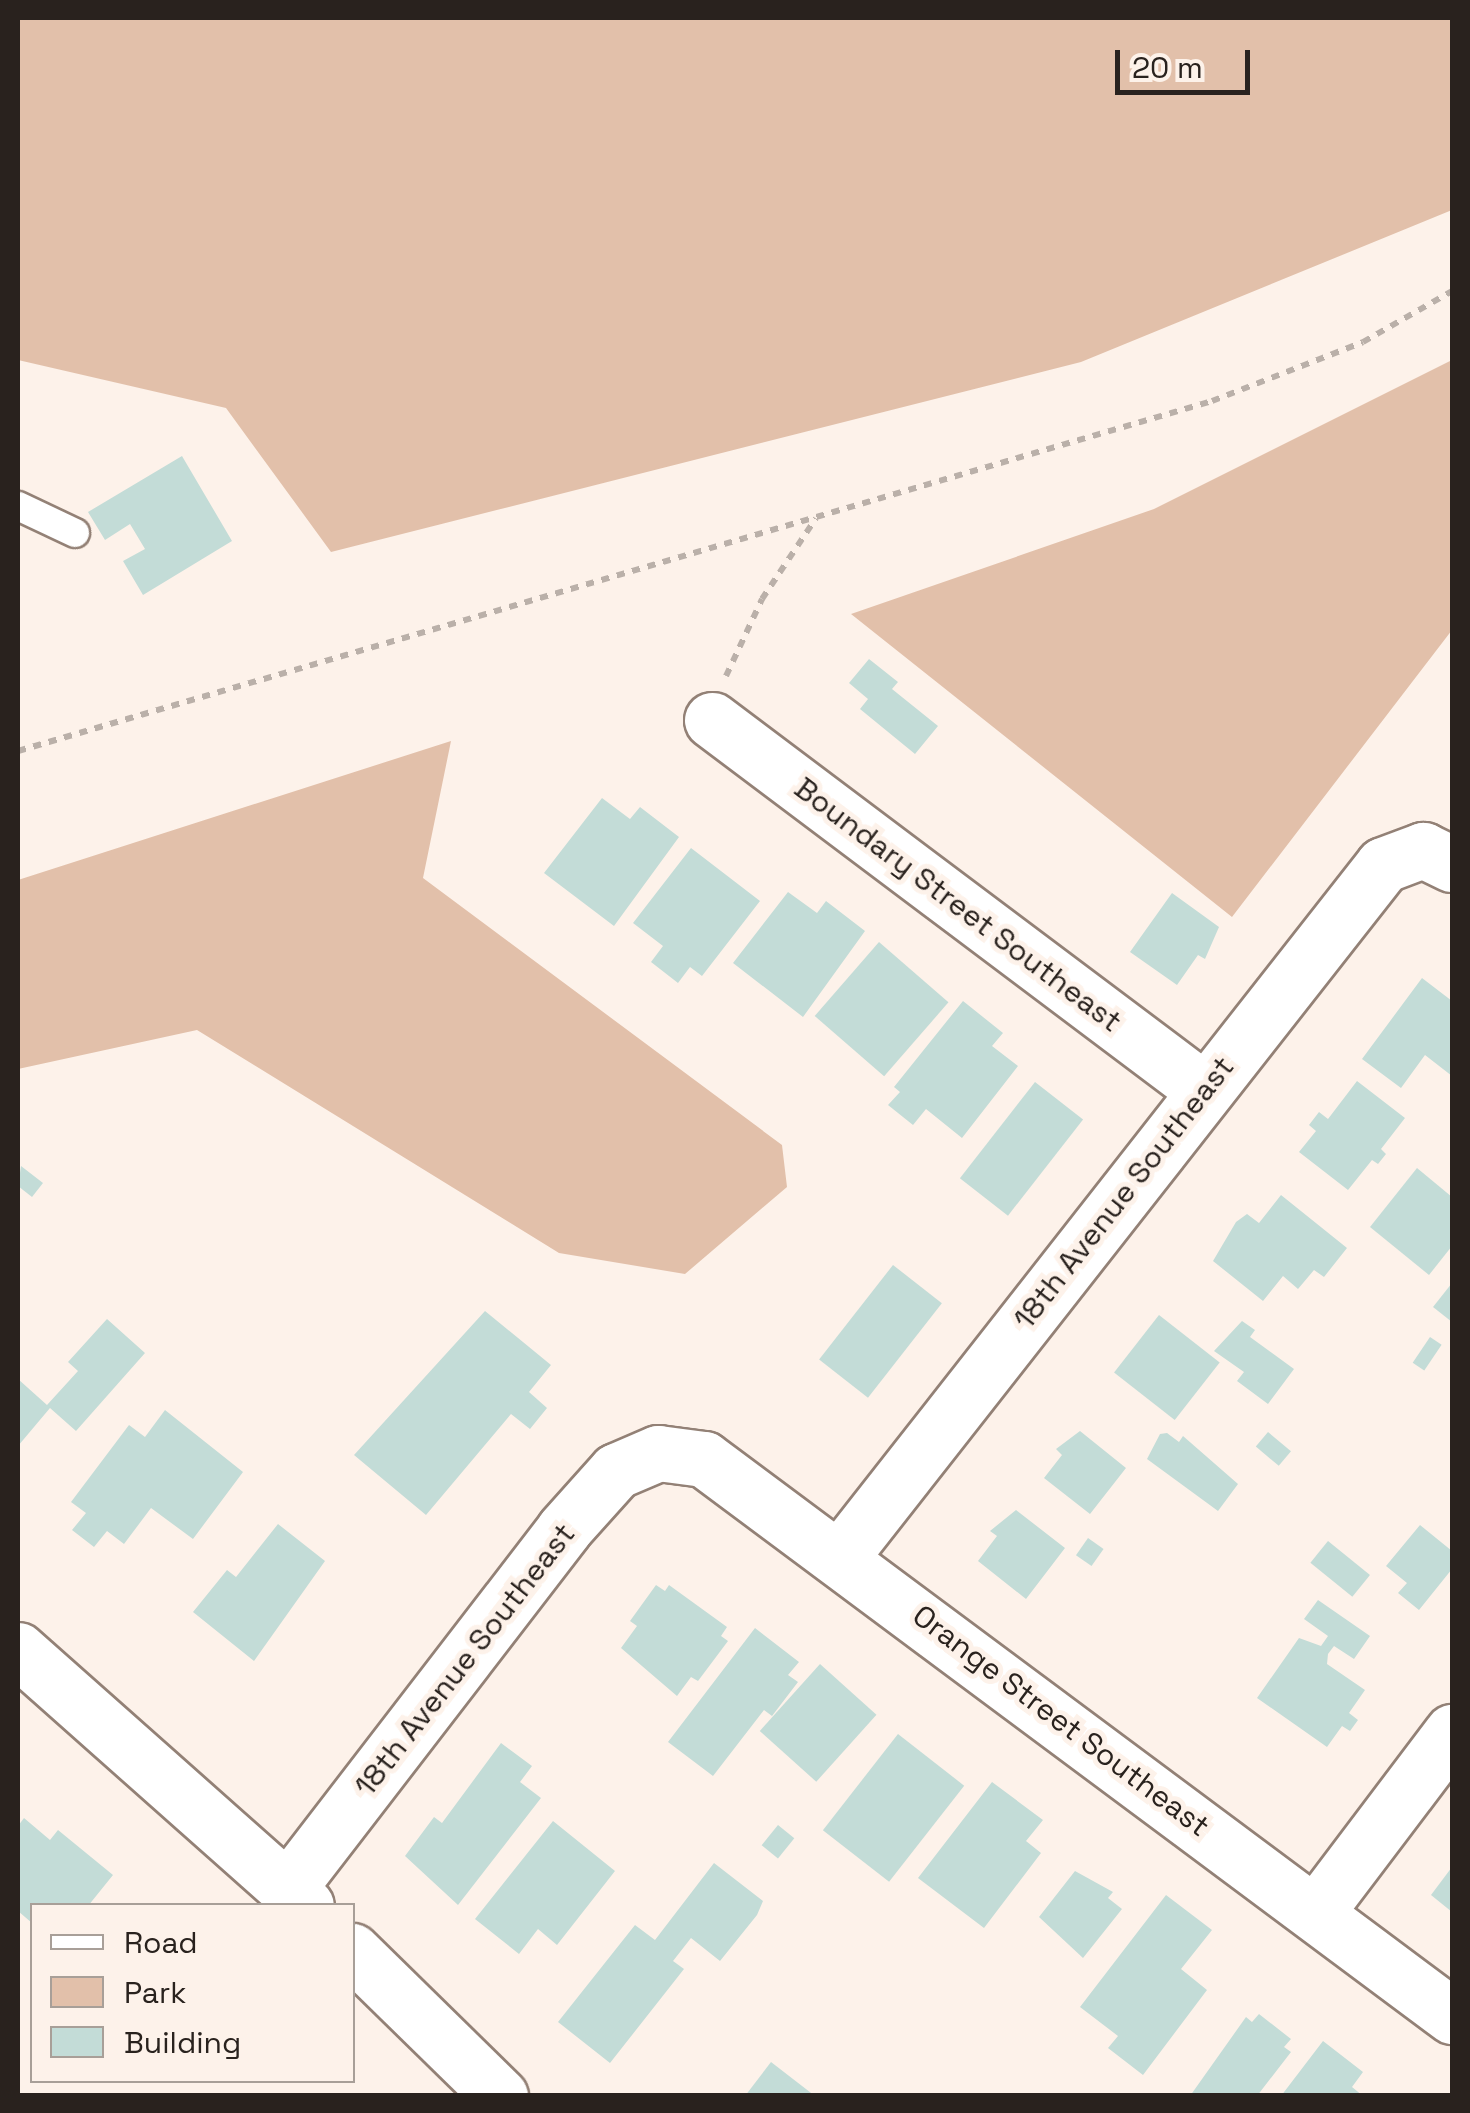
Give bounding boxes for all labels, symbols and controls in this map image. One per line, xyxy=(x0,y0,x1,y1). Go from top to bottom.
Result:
scale bar xyxy=(1120,30,1255,92)
text: 20 m xyxy=(1132,48,1203,87)
street label: Boundary Street Southeast xyxy=(787,770,1129,1040)
street label: 18th Avenue Southeast xyxy=(1006,1049,1242,1337)
street label: 18th Avenue Southeast xyxy=(347,1516,583,1804)
street label: Orange Street Southeast xyxy=(906,1598,1216,1844)
legend xyxy=(30,1903,355,2083)
text: Road xyxy=(124,1923,198,1962)
text: Park xyxy=(124,1973,186,2012)
text: Building xyxy=(124,2023,241,2062)

